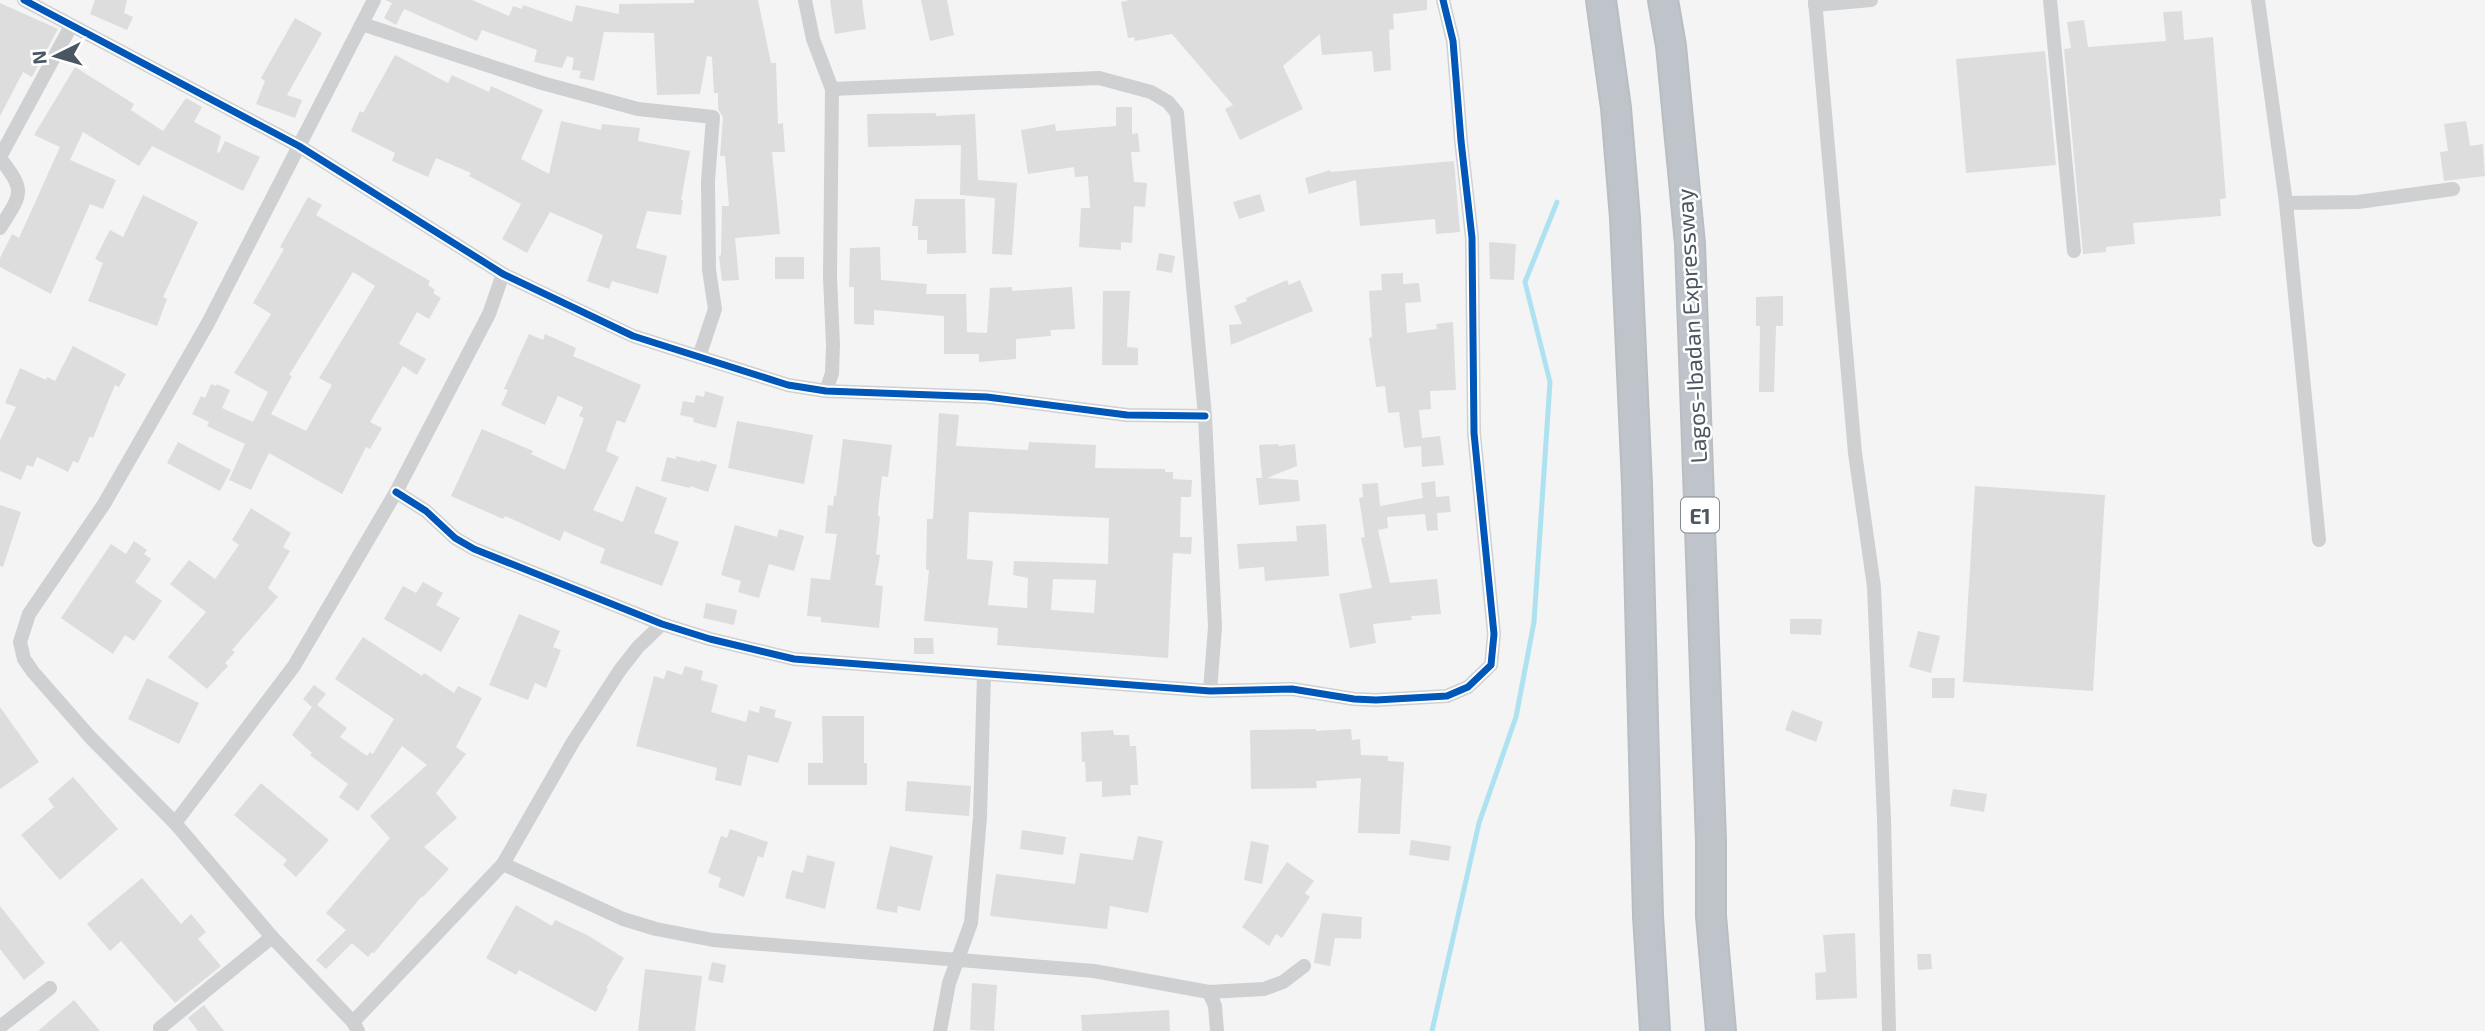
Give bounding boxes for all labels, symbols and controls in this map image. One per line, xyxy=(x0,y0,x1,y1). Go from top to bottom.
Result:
north arrow xyxy=(21,21,91,91)
text: N xyxy=(27,50,51,65)
street label: Lagos-Ibadan Expressway xyxy=(1670,188,1712,464)
road number: E1 xyxy=(1681,498,1719,532)

